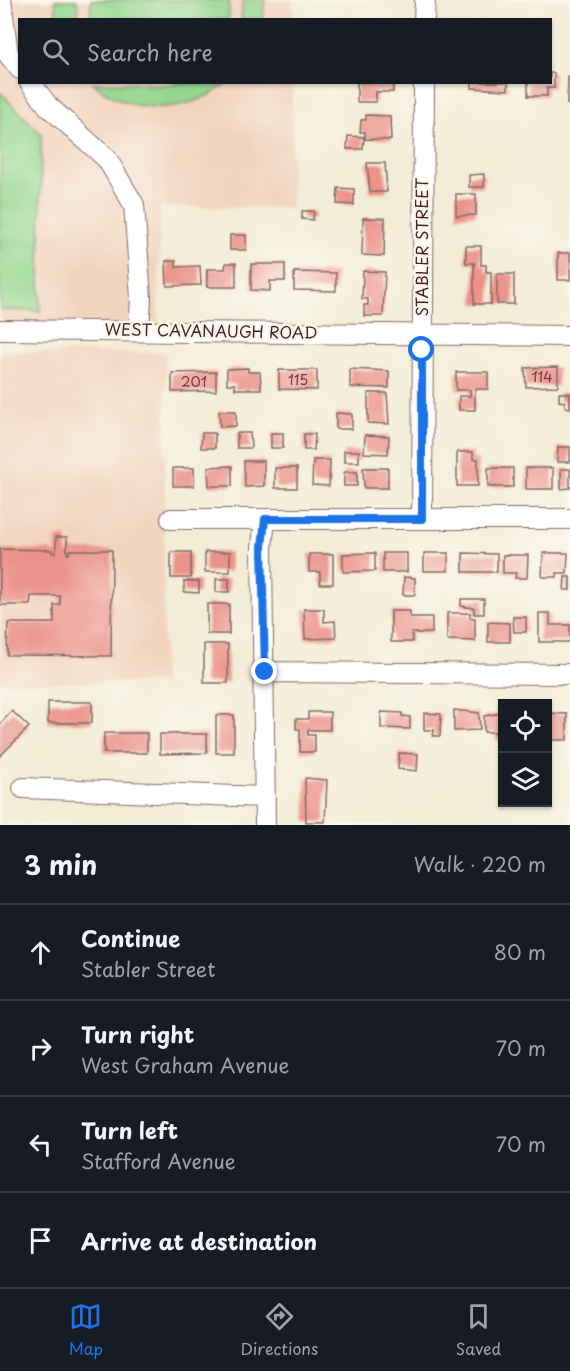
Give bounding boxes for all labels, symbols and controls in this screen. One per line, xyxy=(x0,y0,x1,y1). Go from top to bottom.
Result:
search box xyxy=(18,18,552,84)
icon: search xyxy=(39,35,72,68)
text: Search here xyxy=(87,35,213,68)
street label: STABLER STREET xyxy=(409,178,433,316)
street label: WEST CAVANAUGH ROAD xyxy=(104,316,318,344)
route start xyxy=(408,336,434,362)
house number: 114 xyxy=(532,366,553,387)
house number: 115 xyxy=(288,369,308,390)
house number: 201 xyxy=(181,371,207,392)
route end xyxy=(251,658,277,684)
map controls xyxy=(498,699,552,807)
button: locate xyxy=(498,699,552,753)
button: layers xyxy=(498,753,552,807)
text: 3 min xyxy=(24,845,97,884)
text: Walk · 220 m xyxy=(414,849,546,879)
text: Continue xyxy=(81,921,180,954)
icon: ahead xyxy=(24,936,57,969)
text: 80 m xyxy=(494,937,546,967)
text: Stabler Street xyxy=(81,954,216,984)
text: Turn right xyxy=(81,1017,194,1050)
icon: right xyxy=(24,1032,57,1065)
text: 70 m xyxy=(496,1033,546,1063)
text: West Graham Avenue xyxy=(81,1050,289,1080)
text: Turn left xyxy=(81,1113,178,1146)
icon: left xyxy=(24,1128,57,1161)
text: 70 m xyxy=(496,1129,546,1159)
text: Stafford Avenue xyxy=(81,1146,236,1176)
icon: arrive xyxy=(24,1224,57,1257)
text: Arrive at destination xyxy=(81,1224,317,1257)
tab: Map xyxy=(69,1300,103,1360)
tab: Directions xyxy=(240,1300,318,1360)
tab: Saved xyxy=(456,1300,501,1360)

